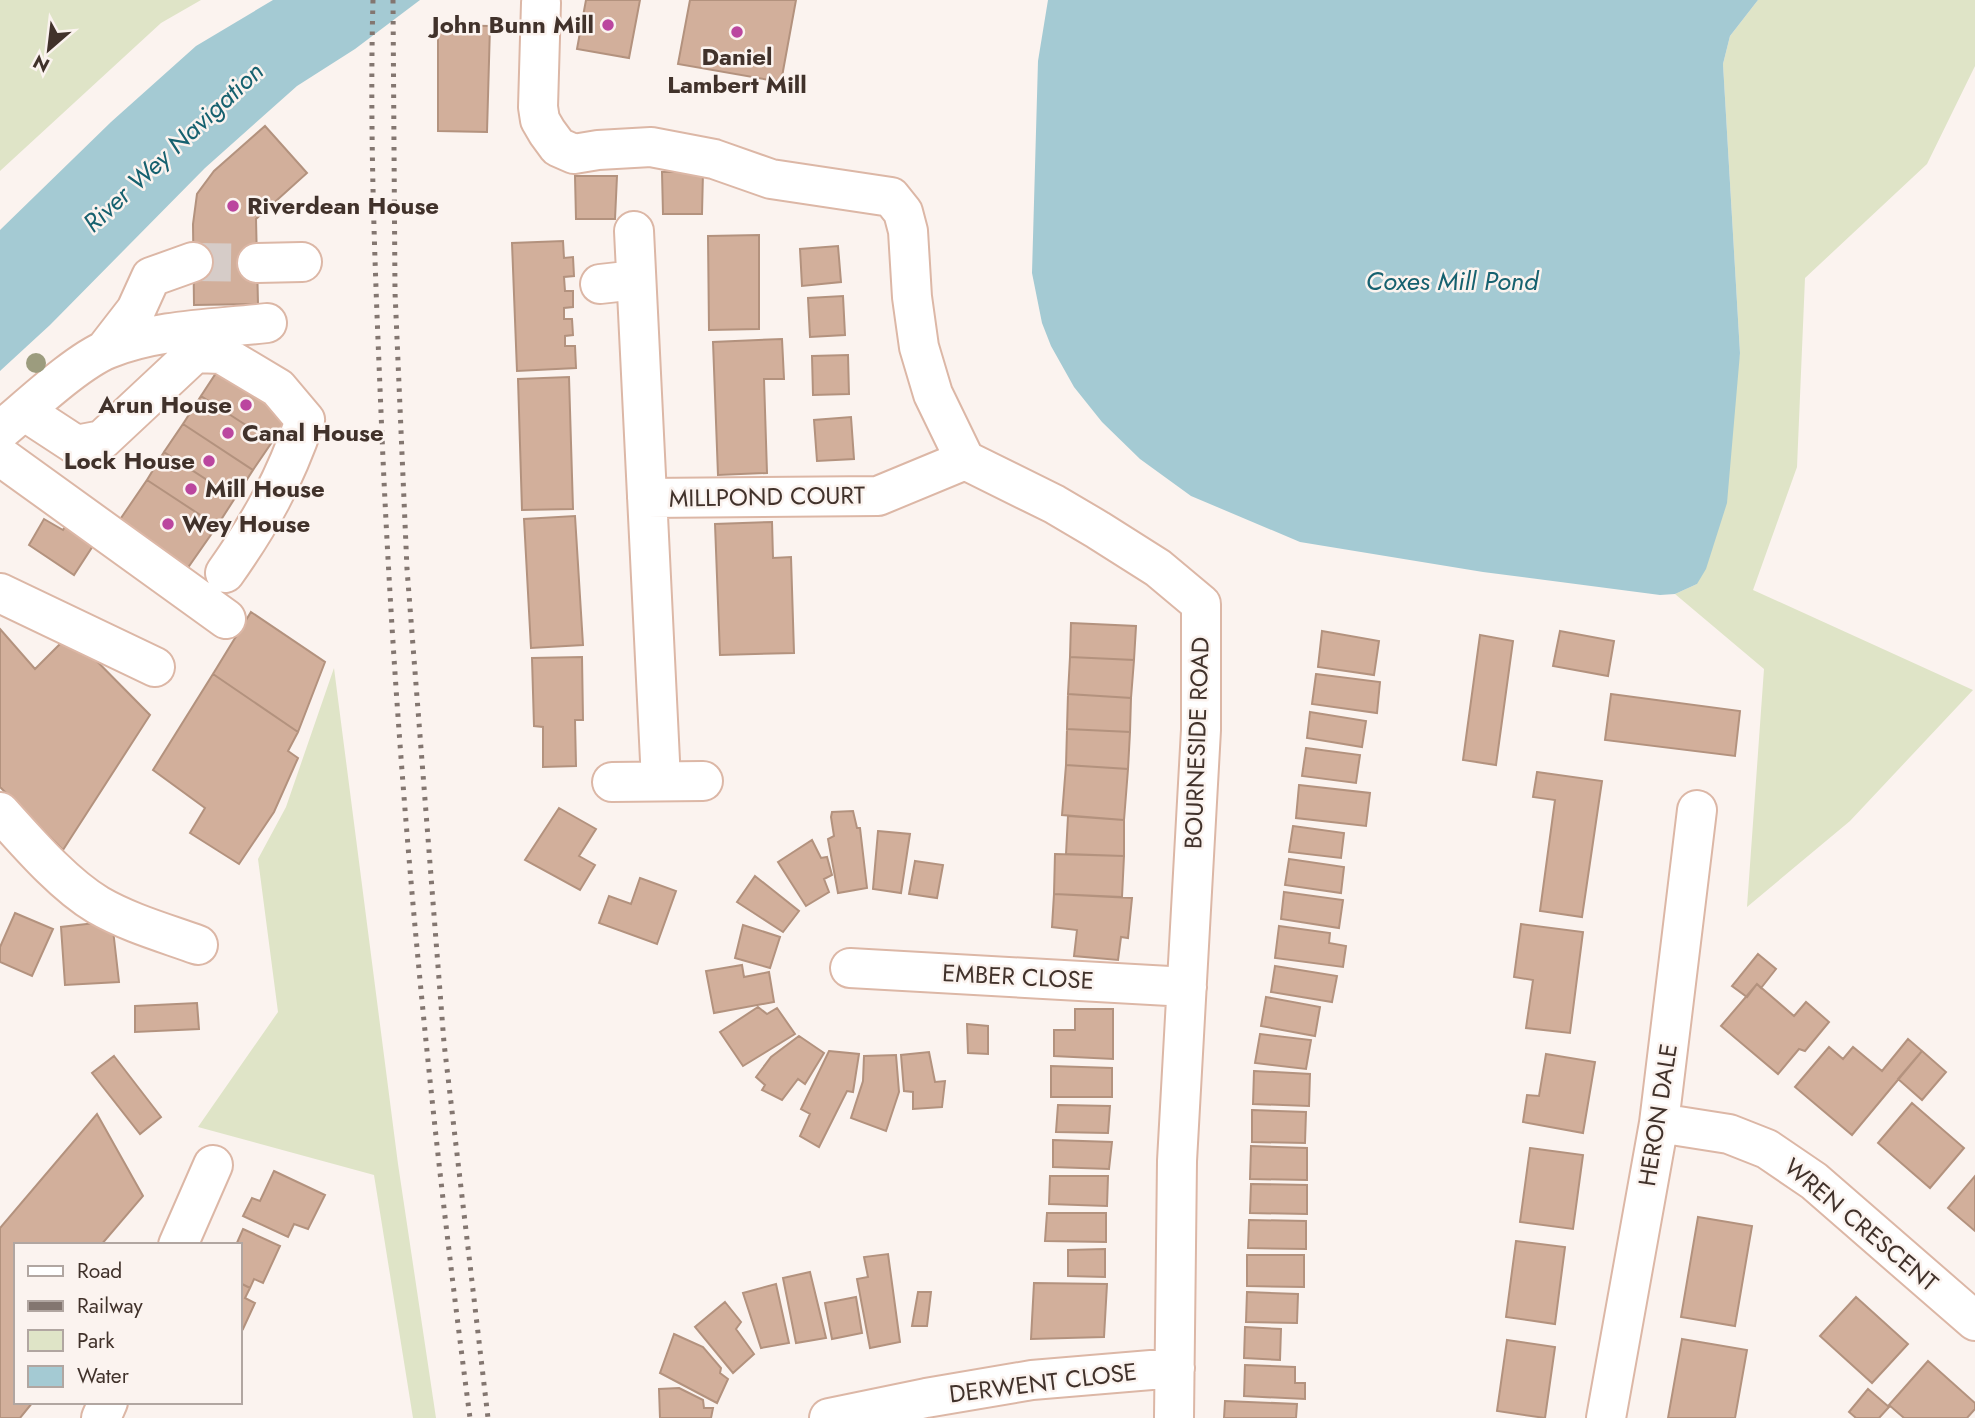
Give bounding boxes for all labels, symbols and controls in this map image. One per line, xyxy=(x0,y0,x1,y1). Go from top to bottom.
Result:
place label: John Bunn Mill xyxy=(428,7,594,42)
north arrow xyxy=(14,14,84,84)
marker: John Bunn Mill xyxy=(600,17,616,33)
marker: Daniel Lambert Mill xyxy=(729,24,745,40)
place label: Daniel Lambert Mill xyxy=(667,39,807,102)
text: N xyxy=(28,48,54,79)
water label: River Wey Navigation xyxy=(74,53,272,241)
place label: Riverdean House xyxy=(247,188,439,223)
marker: Riverdean House xyxy=(225,198,241,214)
water label: Coxes Mill Pond xyxy=(1366,262,1540,300)
place label: Arun House xyxy=(97,387,232,422)
marker: Arun House xyxy=(238,397,254,413)
place label: Canal House xyxy=(242,415,384,450)
marker: Canal House xyxy=(220,425,236,441)
place label: Lock House xyxy=(64,443,195,478)
marker: Lock House xyxy=(201,453,217,469)
place label: Mill House xyxy=(205,471,325,506)
street label: MILLPOND COURT xyxy=(669,477,865,516)
marker: Mill House xyxy=(183,481,199,497)
place label: Wey House xyxy=(182,506,310,541)
marker: Wey House xyxy=(160,516,176,532)
street label: BOURNESIDE ROAD xyxy=(1175,636,1218,850)
street label: EMBER CLOSE xyxy=(941,955,1095,998)
street label: HERON DALE xyxy=(1629,1041,1686,1189)
street label: WREN CRESCENT xyxy=(1777,1150,1946,1300)
legend xyxy=(14,1243,242,1404)
text: Road xyxy=(77,1256,122,1286)
text: Railway xyxy=(77,1291,143,1321)
text: Park xyxy=(77,1326,115,1356)
street label: DERWENT CLOSE xyxy=(947,1354,1139,1411)
text: Water xyxy=(77,1361,130,1391)

